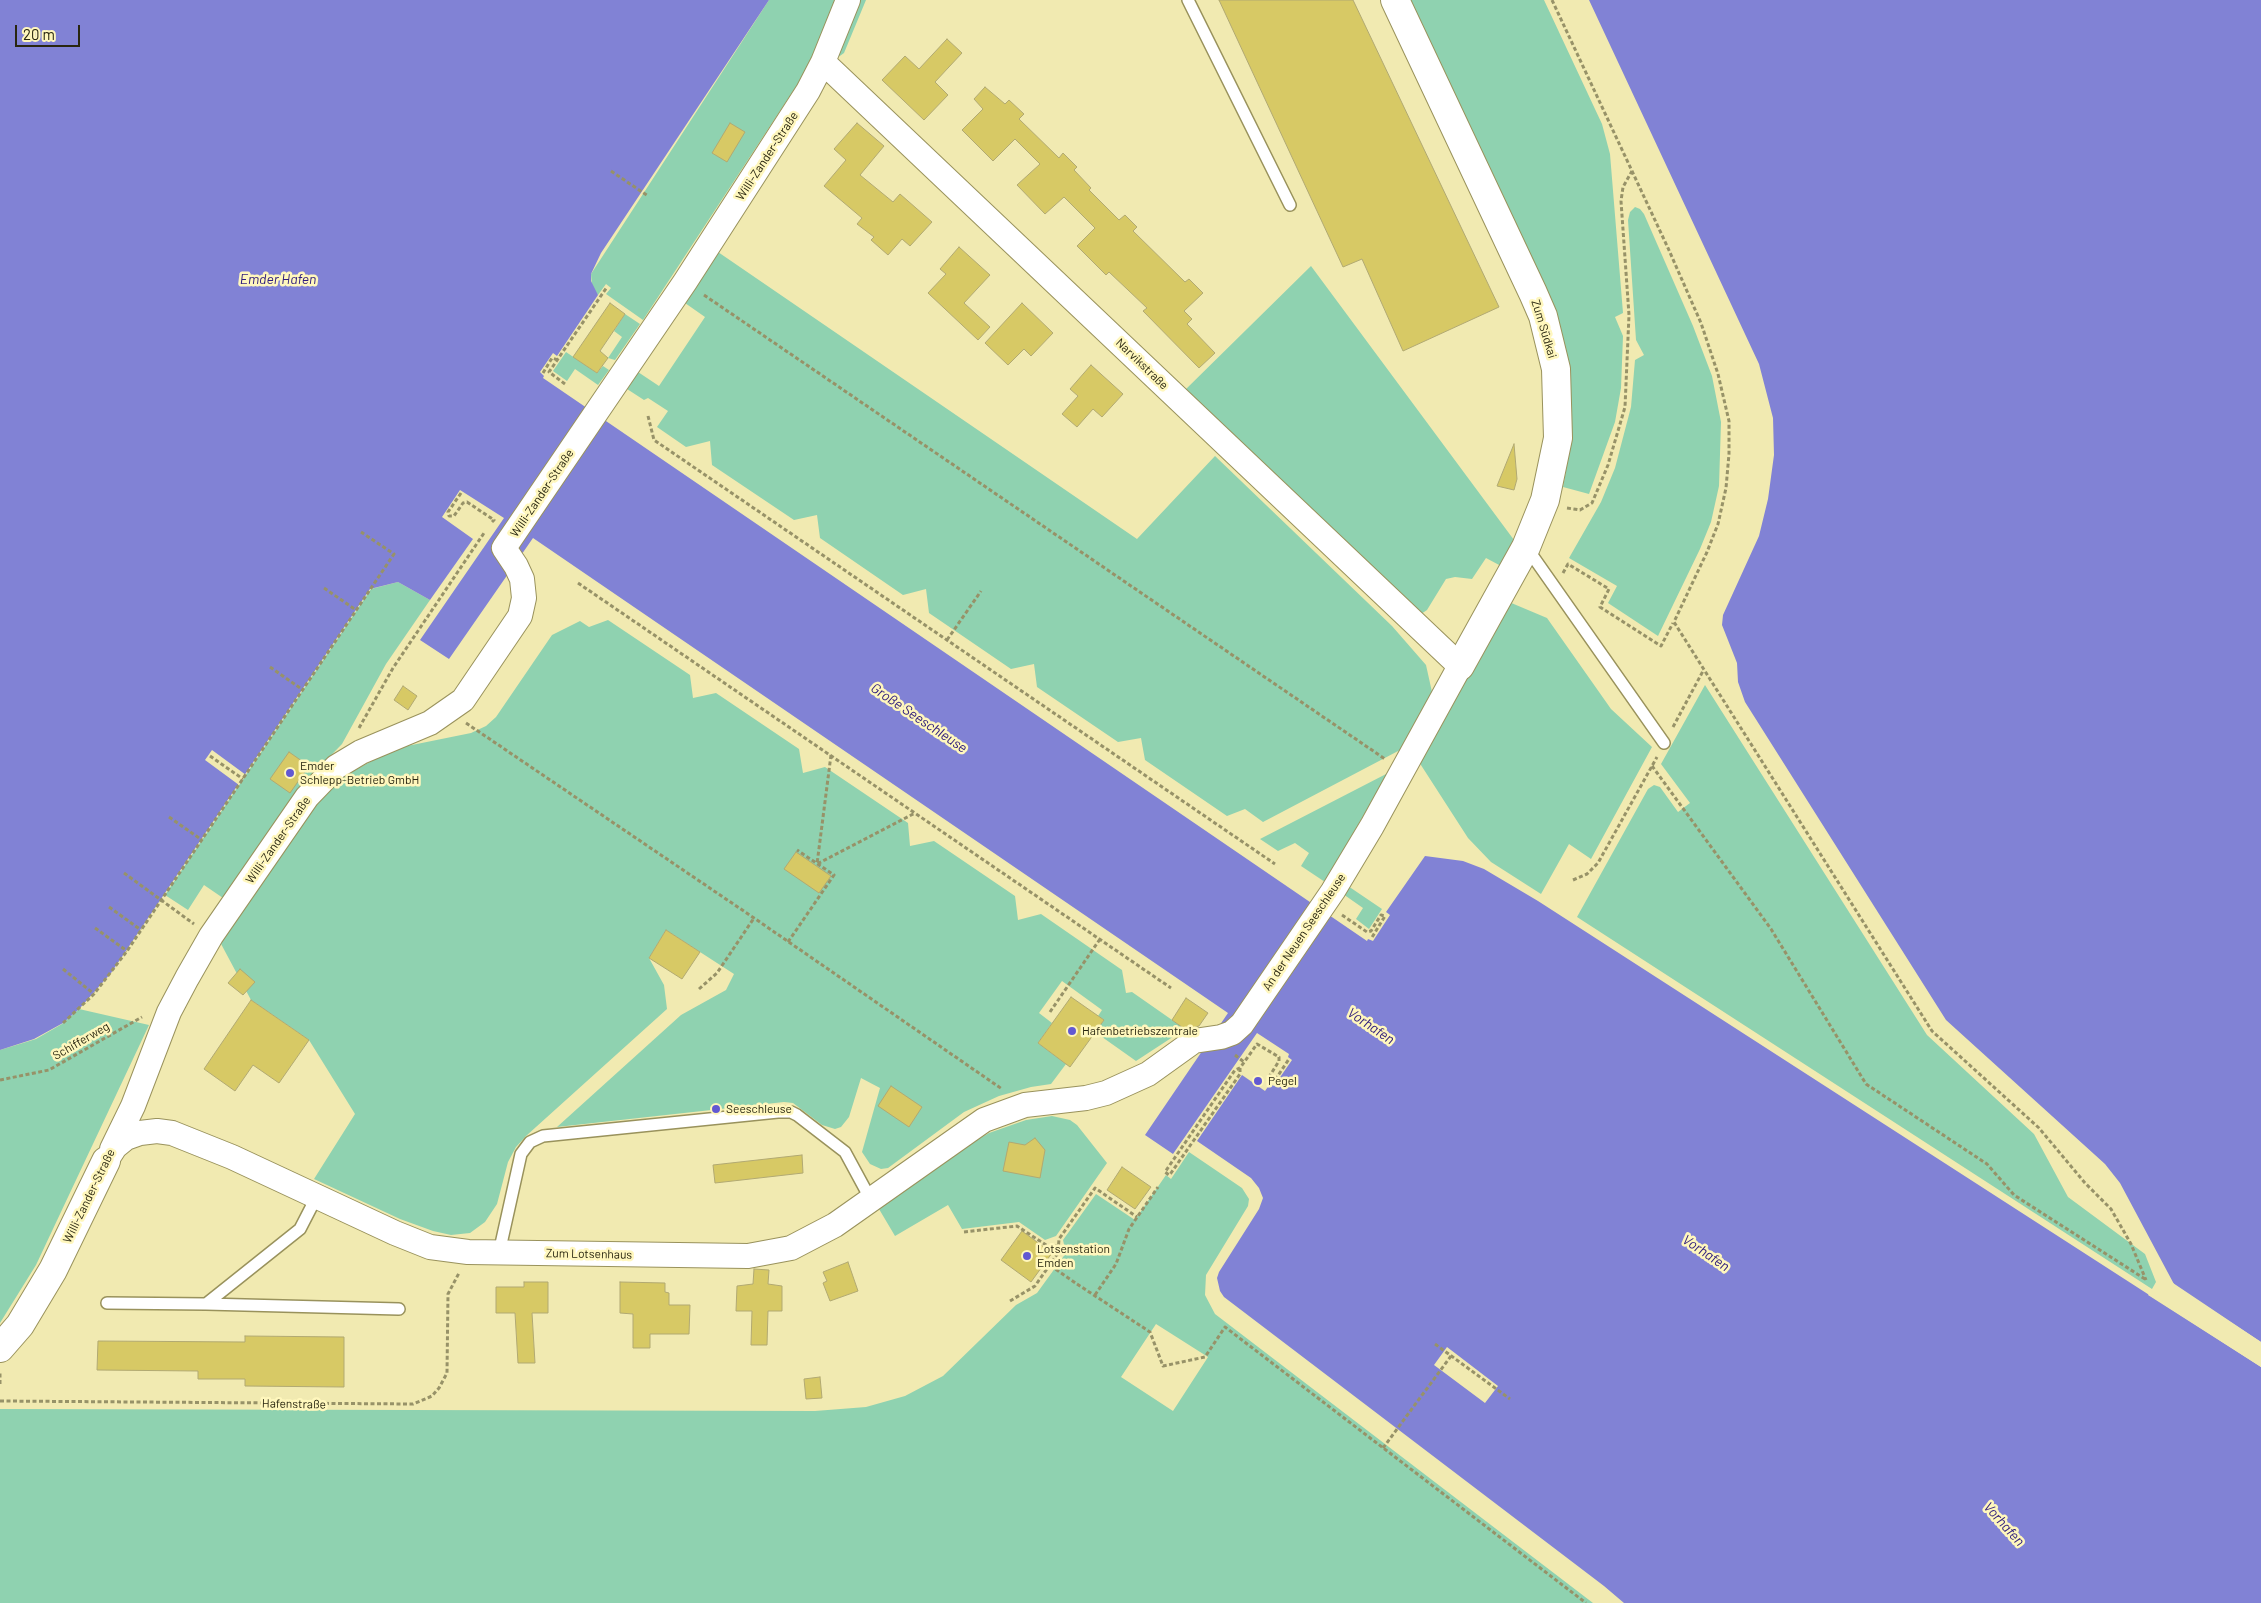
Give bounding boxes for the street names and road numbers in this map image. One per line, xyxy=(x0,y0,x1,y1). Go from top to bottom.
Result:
street label: Willi-Zander-Straße xyxy=(733,109,801,203)
street label: Zum Südkai xyxy=(1528,298,1560,360)
street label: Narvikstraße xyxy=(1113,335,1171,393)
street label: Willi-Zander-Straße xyxy=(507,446,577,540)
street label: Willi-Zander-Straße xyxy=(243,794,313,886)
street label: An der Neuen Seeschleuse xyxy=(1259,871,1349,993)
street label: Schifferweg xyxy=(50,1019,112,1063)
street label: Willi-Zander-Straße xyxy=(60,1147,118,1245)
street label: Zum Lotsenhaus xyxy=(546,1246,632,1262)
street label: Hafenstraße xyxy=(262,1396,326,1412)

